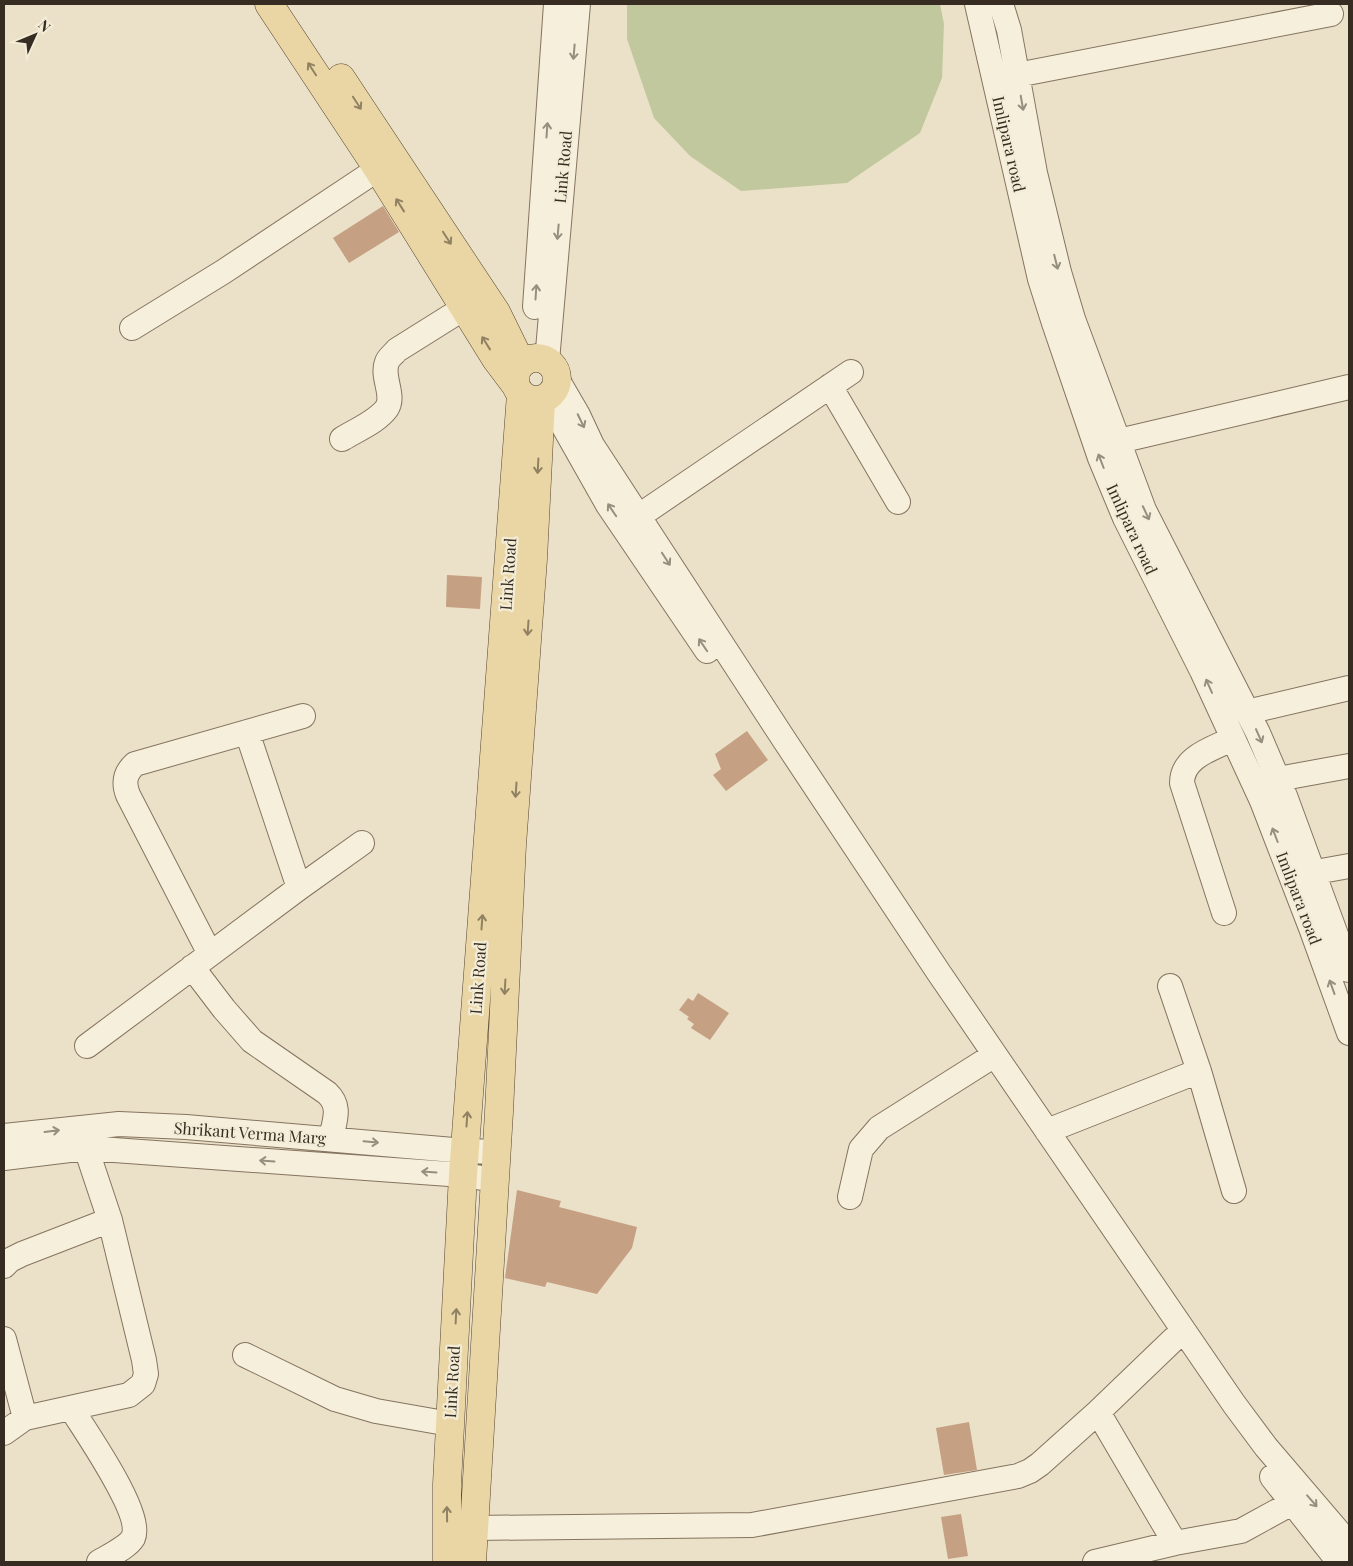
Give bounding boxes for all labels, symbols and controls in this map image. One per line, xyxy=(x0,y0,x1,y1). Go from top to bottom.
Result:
north arrow xyxy=(10,10,60,60)
text: N xyxy=(34,15,55,36)
one-way arrow xyxy=(569,44,578,60)
one-way arrow xyxy=(307,62,317,76)
street label: Imlipara road xyxy=(988,94,1031,194)
one-way arrow xyxy=(1018,94,1027,110)
one-way arrow xyxy=(353,95,363,109)
one-way arrow xyxy=(543,123,552,139)
street label: Link Road xyxy=(549,130,576,204)
one-way arrow xyxy=(395,199,405,213)
one-way arrow xyxy=(553,223,562,239)
one-way arrow xyxy=(442,231,452,245)
one-way arrow xyxy=(1052,253,1061,269)
one-way arrow xyxy=(531,285,541,301)
one-way arrow xyxy=(480,337,490,351)
one-way arrow xyxy=(576,413,586,428)
one-way arrow xyxy=(1096,454,1106,469)
one-way arrow xyxy=(533,458,543,474)
street label: Imlipara road xyxy=(1102,480,1163,578)
one-way arrow xyxy=(606,504,616,518)
one-way arrow xyxy=(1142,505,1152,520)
street label: Link Road xyxy=(494,537,521,611)
one-way arrow xyxy=(661,552,671,566)
one-way arrow xyxy=(523,620,532,636)
one-way arrow xyxy=(698,638,708,652)
one-way arrow xyxy=(1203,679,1213,694)
one-way arrow xyxy=(1255,728,1264,743)
one-way arrow xyxy=(511,782,521,798)
one-way arrow xyxy=(1269,828,1279,843)
street label: Imlipara road xyxy=(1272,848,1327,947)
one-way arrow xyxy=(477,914,487,930)
street label: Link Road xyxy=(464,941,491,1015)
one-way arrow xyxy=(501,979,510,995)
one-way arrow xyxy=(1327,980,1336,995)
one-way arrow xyxy=(463,1111,472,1127)
street label: Shrikant Verma Marg xyxy=(173,1117,327,1148)
one-way arrow xyxy=(44,1126,60,1136)
one-way arrow xyxy=(363,1138,379,1147)
one-way arrow xyxy=(260,1156,276,1166)
one-way arrow xyxy=(422,1168,438,1177)
one-way arrow xyxy=(451,1309,460,1325)
street label: Link Road xyxy=(439,1345,464,1419)
one-way arrow xyxy=(1306,1494,1317,1507)
one-way arrow xyxy=(442,1506,452,1522)

